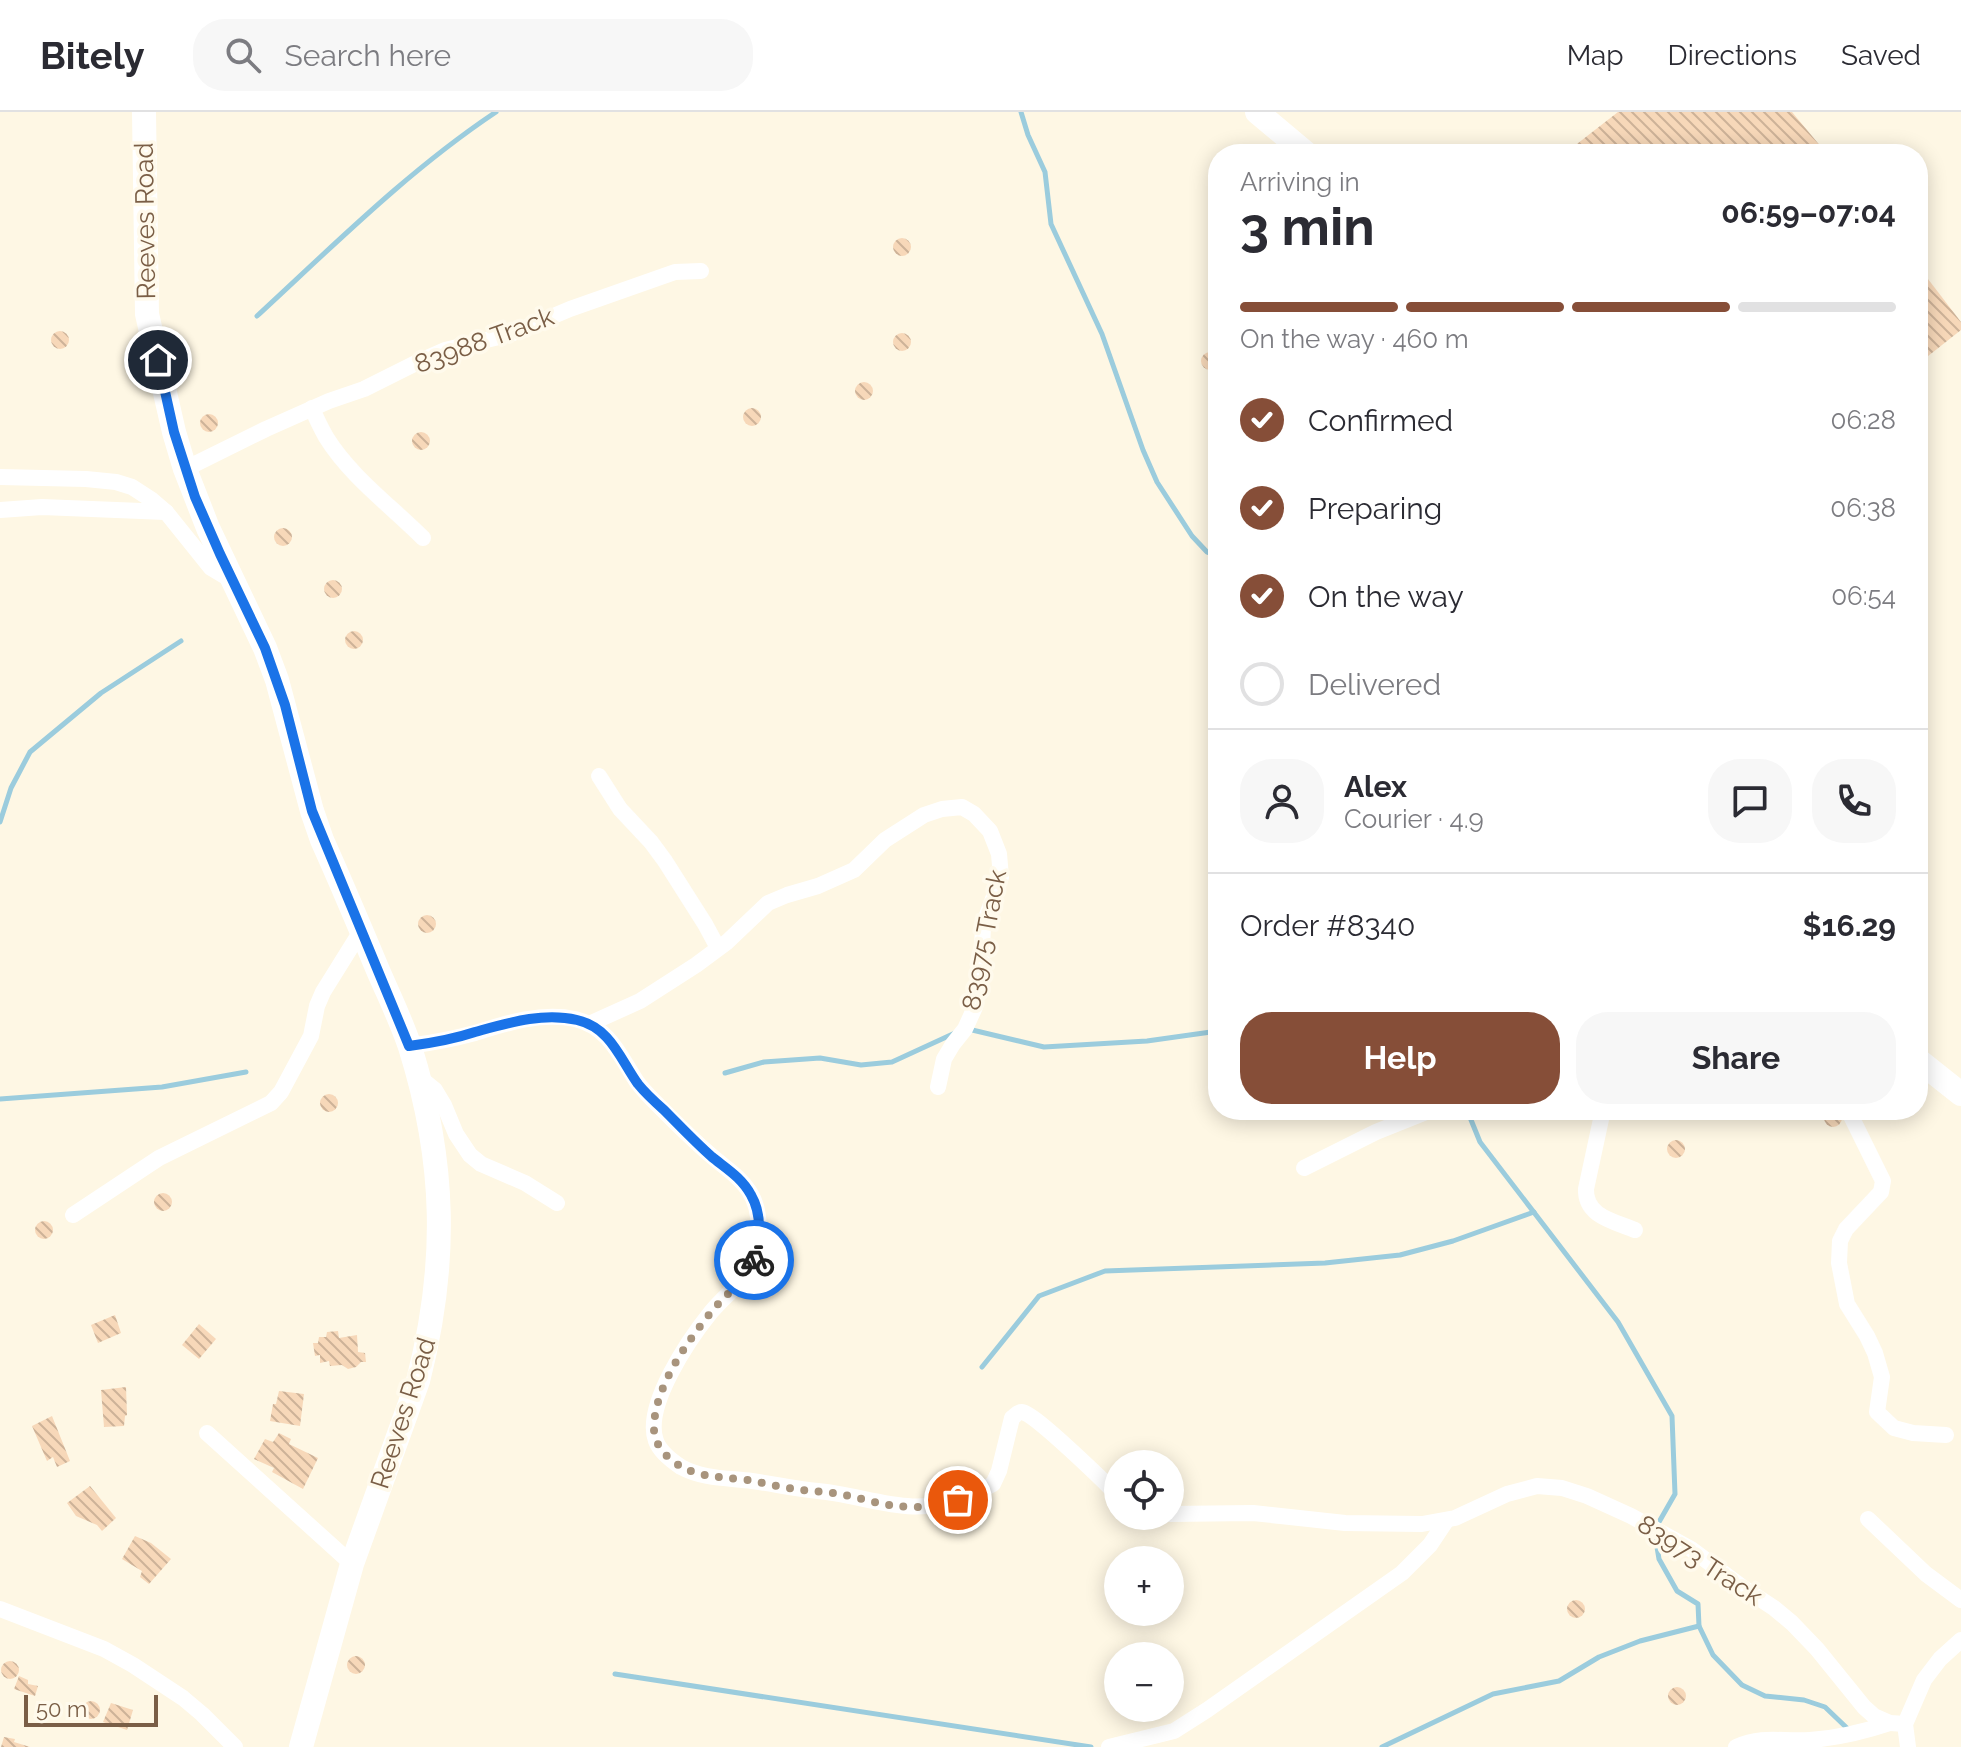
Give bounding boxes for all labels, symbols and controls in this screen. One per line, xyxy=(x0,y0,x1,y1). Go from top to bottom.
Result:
search box xyxy=(193,19,753,91)
text: Bitely xyxy=(40,33,145,78)
icon: search xyxy=(221,33,265,77)
text: Search here xyxy=(285,38,451,73)
text: Map xyxy=(1567,39,1624,72)
text: Directions xyxy=(1668,39,1797,72)
text: Saved xyxy=(1841,39,1921,72)
street label: Reeves Road xyxy=(129,142,161,300)
text: Arriving in xyxy=(1240,167,1360,197)
text: 06:59–07:04 xyxy=(1721,195,1896,230)
text: 3 min xyxy=(1240,196,1375,257)
street label: 83988 Track xyxy=(410,301,558,379)
text: On the way · 460 m xyxy=(1240,324,1469,354)
pin xyxy=(124,326,192,394)
icon: home xyxy=(136,338,180,382)
icon: check xyxy=(1240,398,1284,442)
text: Confirmed xyxy=(1308,403,1453,438)
text: 06:28 xyxy=(1831,405,1896,435)
icon: check xyxy=(1240,486,1284,530)
text: Preparing xyxy=(1308,491,1442,526)
text: 06:38 xyxy=(1830,493,1896,523)
icon: check xyxy=(1240,574,1284,618)
text: On the way xyxy=(1308,579,1464,614)
text: 06:54 xyxy=(1831,581,1896,611)
text: Delivered xyxy=(1308,667,1441,702)
button: person xyxy=(1240,759,1324,843)
button: chat xyxy=(1708,759,1792,843)
button: phone xyxy=(1812,759,1896,843)
text: Alex xyxy=(1344,769,1407,804)
text: Courier · 4.9 xyxy=(1344,804,1484,834)
street label: 83975 Track xyxy=(956,867,1012,1013)
text: Order #8340 xyxy=(1240,908,1415,943)
text: $16.29 xyxy=(1803,908,1896,943)
button: Help xyxy=(1240,1012,1560,1104)
button: Share xyxy=(1576,1012,1896,1104)
courier xyxy=(714,1220,794,1300)
icon: bike xyxy=(732,1238,776,1282)
street label: Reeves Road xyxy=(364,1334,442,1492)
map controls xyxy=(1104,1450,1184,1722)
button: locate xyxy=(1104,1450,1184,1530)
pin xyxy=(924,1466,992,1534)
icon: bag xyxy=(936,1478,980,1522)
street label: 83973 Track xyxy=(1632,1509,1768,1612)
button: + xyxy=(1104,1546,1184,1626)
button: − xyxy=(1104,1642,1184,1722)
scale bar xyxy=(24,1691,158,1727)
text: 50 m xyxy=(36,1696,87,1722)

